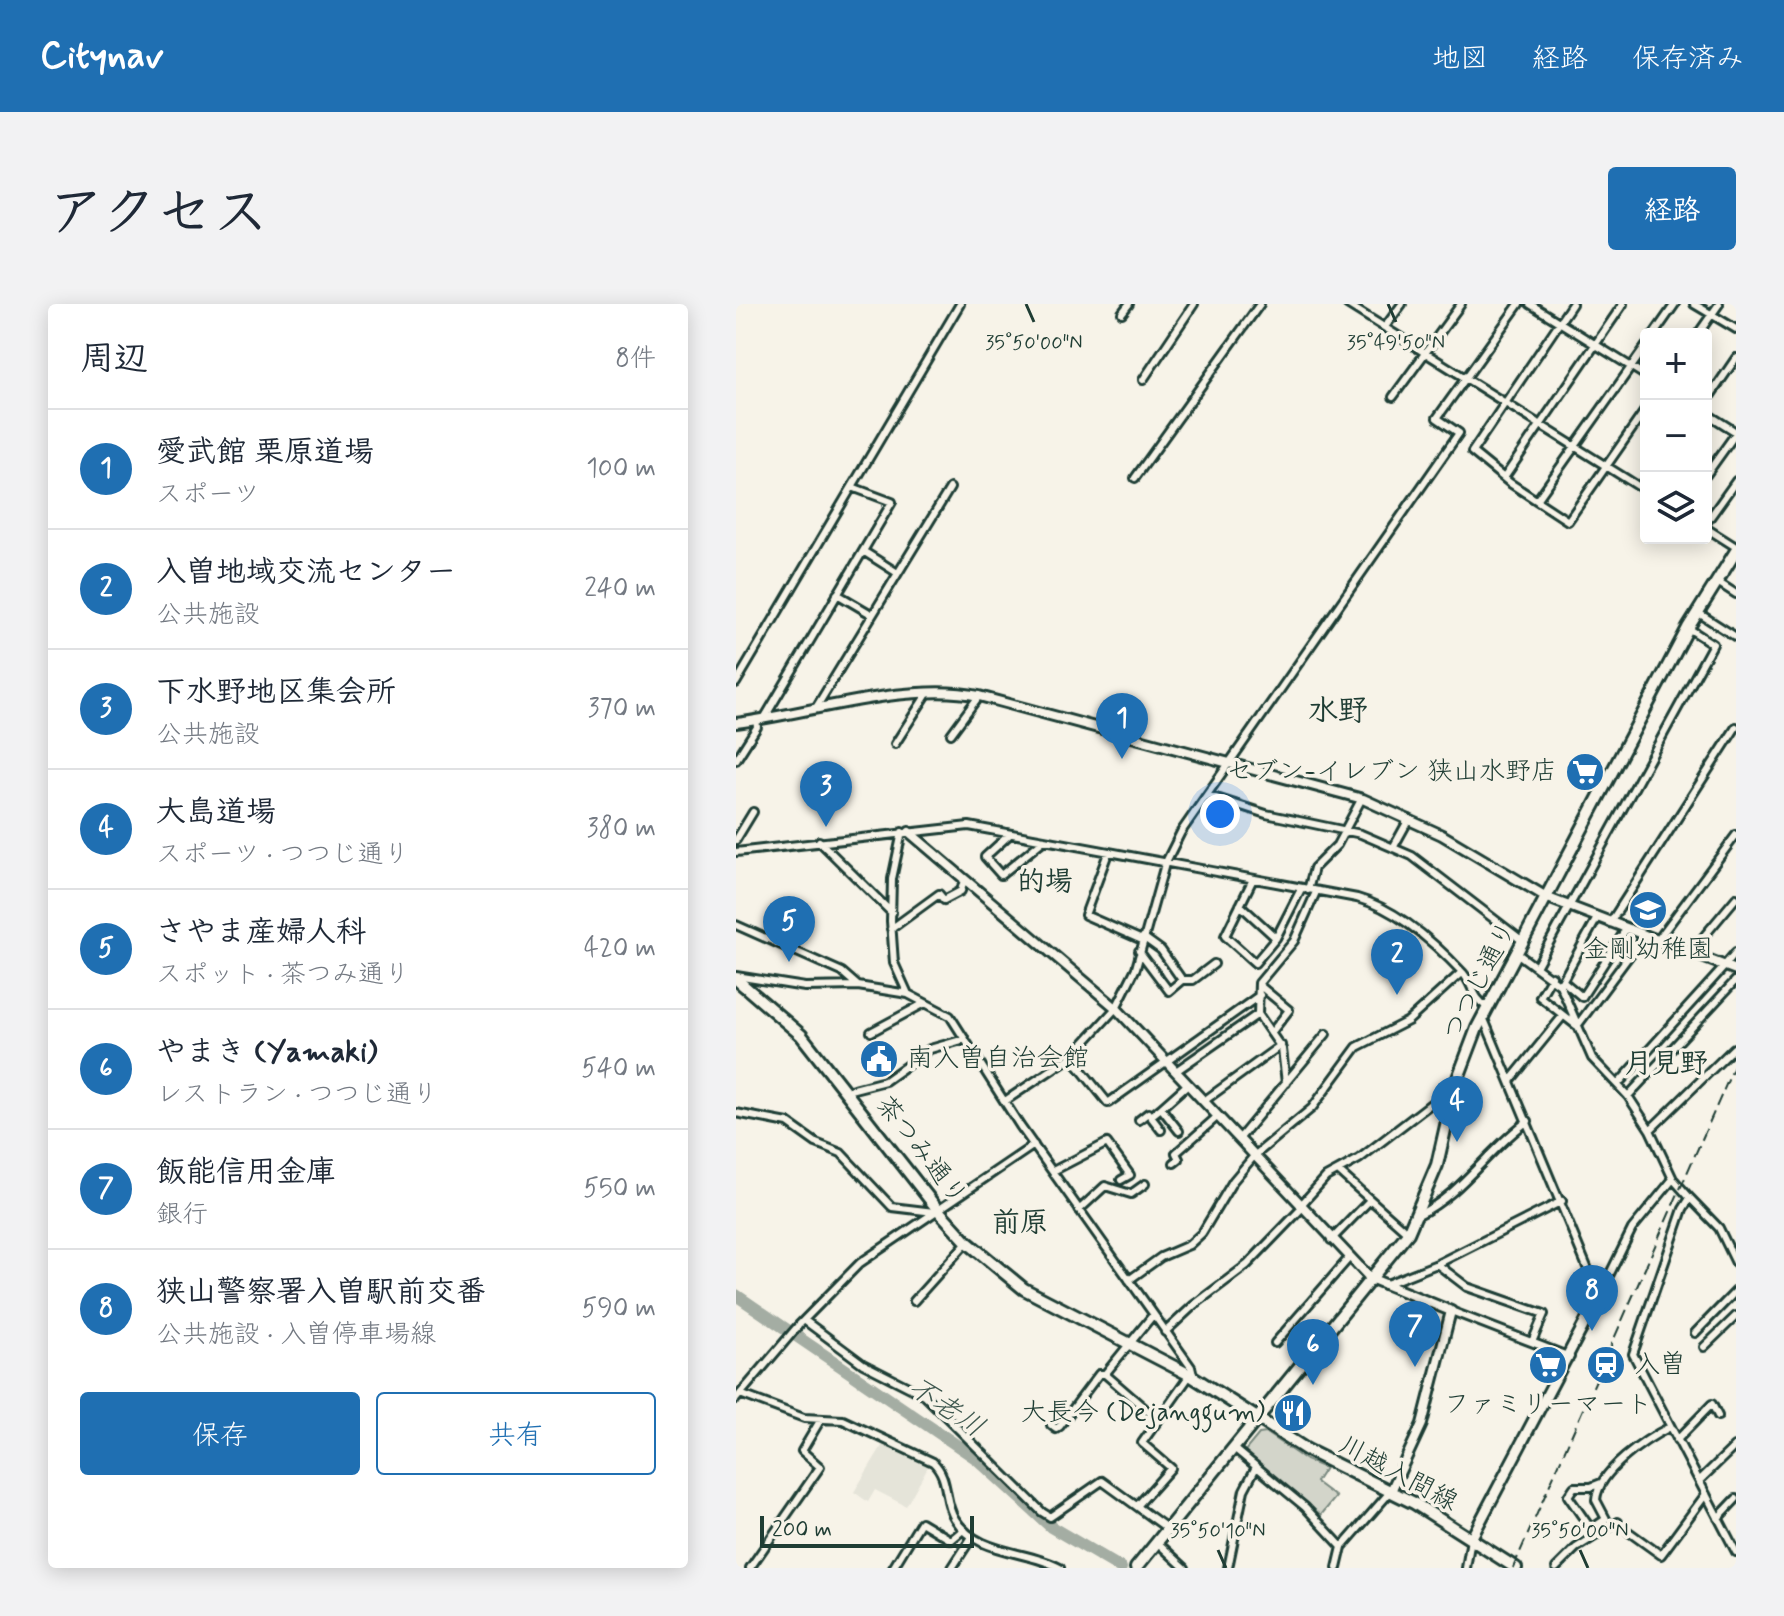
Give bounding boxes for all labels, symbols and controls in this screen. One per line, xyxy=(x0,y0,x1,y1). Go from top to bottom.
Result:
text: Citynav xyxy=(40,32,164,81)
text: 地図 xyxy=(1432,41,1488,78)
text: 経路 xyxy=(1532,41,1588,78)
text: 保存済み xyxy=(1632,41,1744,78)
button: 経路 xyxy=(1608,167,1736,250)
text: アクセス xyxy=(48,178,269,251)
map controls xyxy=(1640,328,1712,544)
button: + xyxy=(1640,328,1712,400)
text: 35°50'00"N xyxy=(985,330,1083,357)
text: 35°49'50"N xyxy=(1347,330,1445,357)
text: 周辺 xyxy=(80,337,148,382)
text: 8件 xyxy=(615,342,656,376)
button: − xyxy=(1640,400,1712,472)
text: 愛武館 栗原道場 xyxy=(156,433,374,472)
text: 1 xyxy=(100,452,112,486)
text: 100 m xyxy=(586,452,656,486)
button: layers xyxy=(1640,472,1712,544)
text: スポーツ xyxy=(156,478,259,512)
text: 入曽地域交流センター xyxy=(156,553,456,592)
text: 2 xyxy=(100,572,112,606)
text: 240 m xyxy=(584,572,656,606)
text: 公共施設 xyxy=(156,598,260,632)
text: 下水野地区集会所 xyxy=(156,673,396,712)
text: 3 xyxy=(100,692,112,726)
text: 370 m xyxy=(588,692,656,726)
district label: 水野 xyxy=(1308,692,1368,731)
pin: 1 xyxy=(1096,693,1148,759)
text: 公共施設 xyxy=(156,718,260,752)
supermarket icon: セブン-イレブン 狭山水野店 xyxy=(1564,751,1606,793)
place label: セブン-イレブン 狭山水野店 xyxy=(1226,755,1557,789)
pin: 3 xyxy=(800,761,852,827)
text: 大島道場 xyxy=(156,793,276,832)
your location xyxy=(1200,794,1240,834)
text: 4 xyxy=(98,812,114,846)
text: 380 m xyxy=(587,812,656,846)
text: スポーツ · つつじ通り xyxy=(156,838,409,872)
district label: 的場 xyxy=(1017,864,1073,901)
school or university icon: 金剛幼稚園 xyxy=(1627,889,1669,931)
pin: 5 xyxy=(763,896,815,962)
text: さやま産婦人科 xyxy=(156,913,366,952)
street label: つつじ通り xyxy=(1435,915,1525,1047)
pin: 2 xyxy=(1371,929,1423,995)
text: 5 xyxy=(98,932,114,966)
text: 420 m xyxy=(584,932,656,966)
place label: 金剛幼稚園 xyxy=(1583,933,1713,967)
text: スポット · 茶つみ通り xyxy=(156,958,410,992)
text: やまき (Yamaki) xyxy=(156,1033,378,1072)
public building icon: 南入曽自治会館 xyxy=(858,1038,900,1080)
place label: 南入曽自治会館 xyxy=(907,1042,1089,1076)
district label: 月見野 xyxy=(1624,1046,1708,1083)
text: 6 xyxy=(99,1052,113,1086)
text: 540 m xyxy=(581,1052,656,1086)
pin: 4 xyxy=(1431,1076,1483,1142)
text: レストラン · つつじ通り xyxy=(156,1078,438,1112)
street label: 茶つみ通り xyxy=(868,1089,974,1213)
text: 飯能信用金庫 xyxy=(156,1153,336,1192)
text: 7 xyxy=(98,1172,114,1206)
text: 550 m xyxy=(583,1172,656,1206)
text: 銀行 xyxy=(156,1198,208,1232)
district label: 前原 xyxy=(992,1205,1048,1242)
pin: 8 xyxy=(1566,1265,1618,1331)
text: 狭山警察署入曽駅前交番 xyxy=(156,1273,486,1312)
text: 8 xyxy=(99,1292,113,1326)
text: 590 m xyxy=(582,1292,656,1326)
pin: 7 xyxy=(1389,1301,1441,1367)
text: 公共施設 · 入曽停車場線 xyxy=(156,1318,436,1352)
pin: 6 xyxy=(1287,1319,1339,1385)
supermarket icon: ファミリーマート xyxy=(1527,1344,1569,1386)
station icon: 入曽 xyxy=(1585,1344,1627,1386)
place label: 入曽 xyxy=(1634,1348,1686,1382)
water label: 不老川 xyxy=(901,1369,991,1447)
place label: ファミリーマート xyxy=(1444,1388,1652,1422)
button: 保存 xyxy=(80,1392,360,1475)
button: 共有 xyxy=(376,1392,656,1475)
restaurant icon: 大長今 (Dejanggum) xyxy=(1272,1392,1314,1434)
place label: 大長今 (Dejanggum) xyxy=(1021,1396,1265,1433)
street label: 川越入間線 xyxy=(1333,1428,1463,1520)
scale bar xyxy=(760,1512,974,1548)
text: 200 m xyxy=(772,1516,832,1544)
text: 35°50'10"N xyxy=(1170,1518,1266,1545)
text: 35°50'00"N xyxy=(1531,1518,1629,1545)

